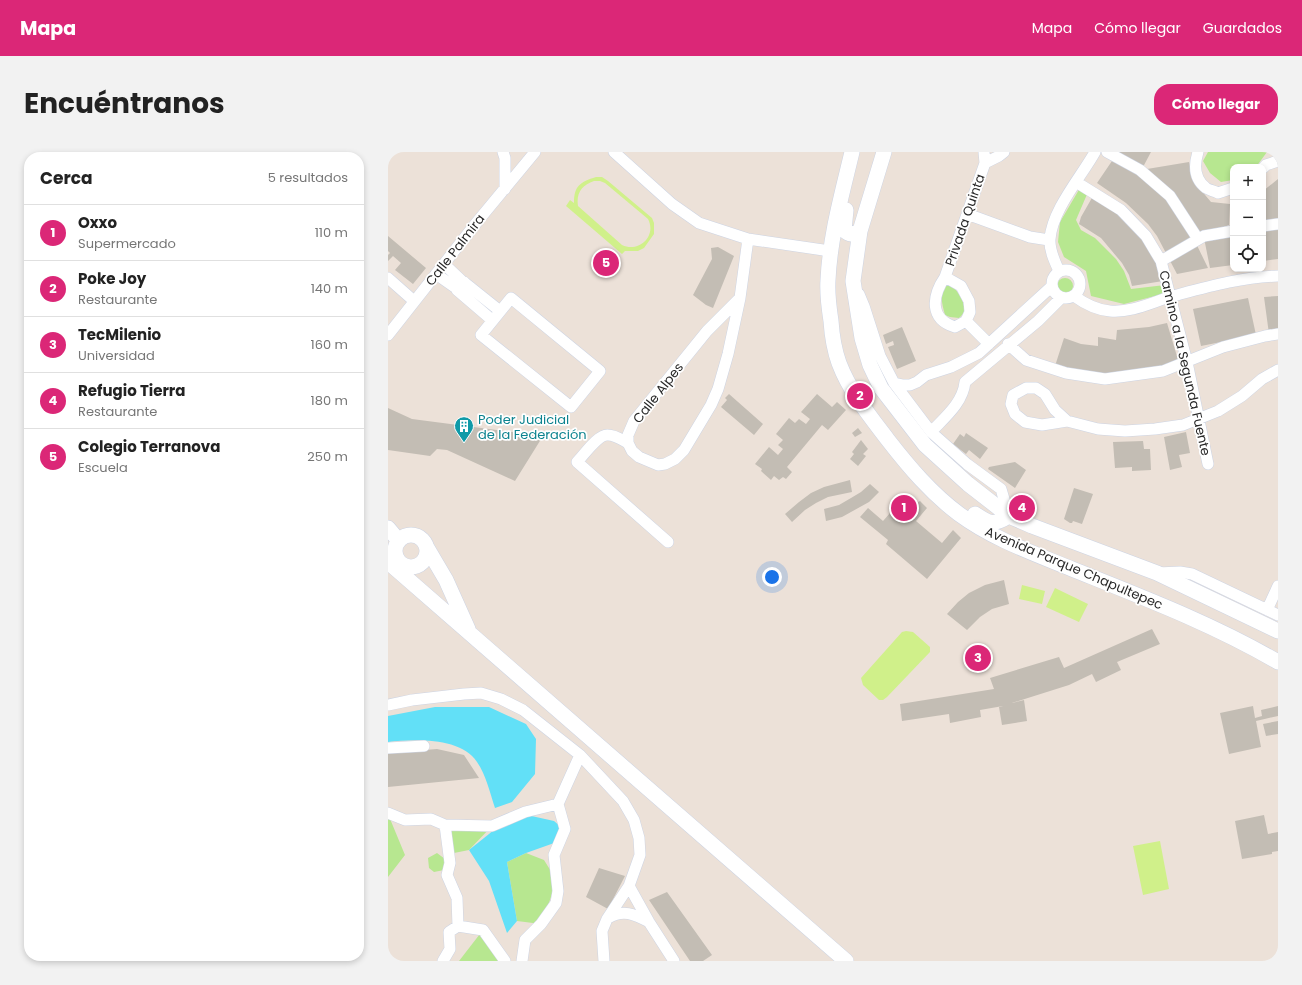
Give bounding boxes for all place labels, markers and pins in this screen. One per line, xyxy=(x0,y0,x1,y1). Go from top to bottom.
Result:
pin: 5 xyxy=(593,248,619,278)
pin: 2 xyxy=(847,381,873,411)
place label: Poder Judicial de la Federación xyxy=(478,410,587,444)
building icon: Poder Judicial de la Federación xyxy=(453,415,475,443)
pin: 1 xyxy=(891,493,917,523)
pin: 4 xyxy=(1009,493,1035,523)
pin: 3 xyxy=(965,643,991,673)

